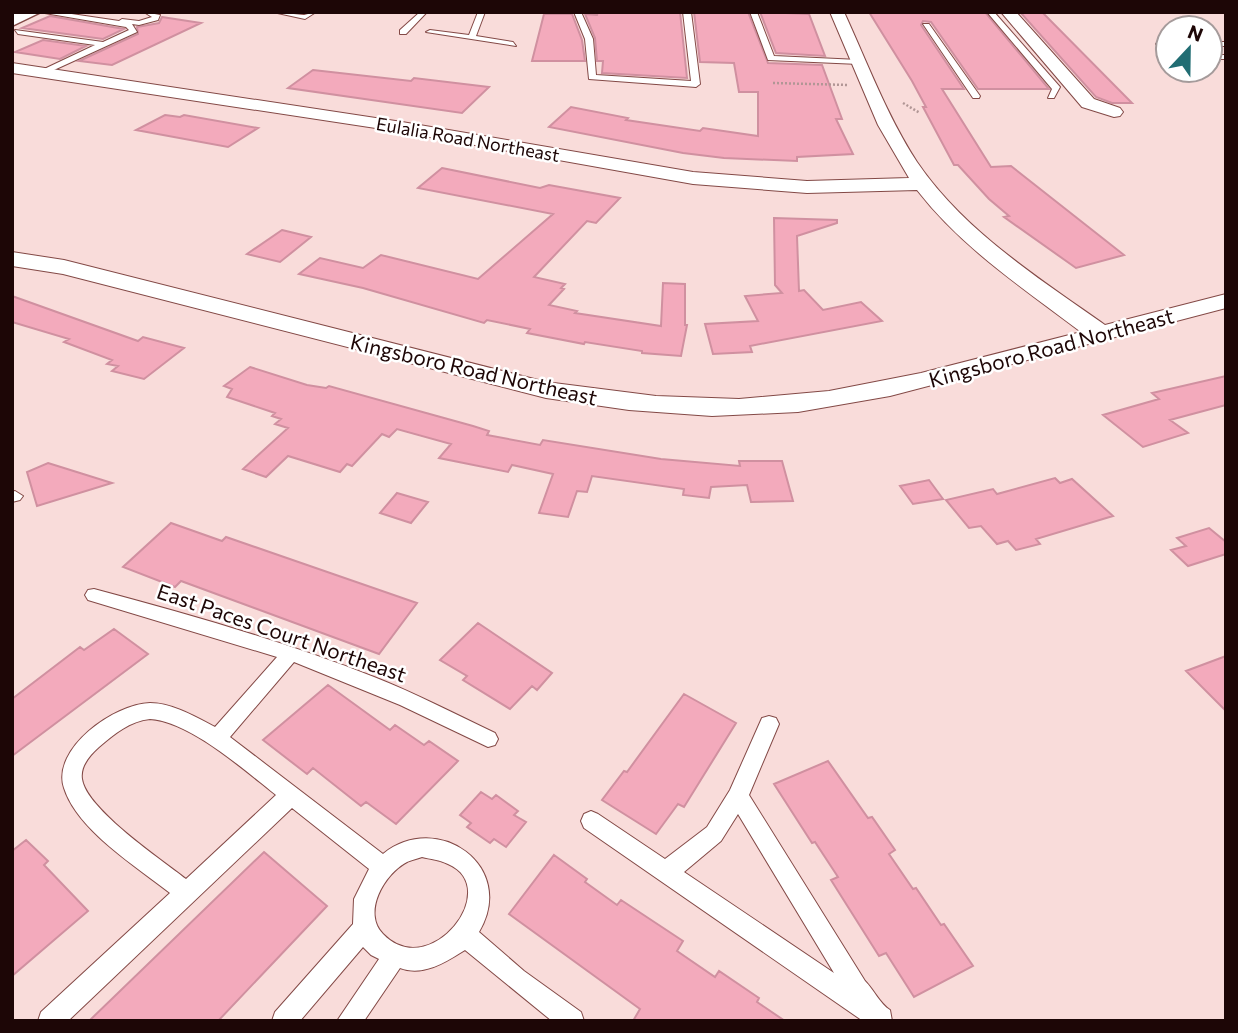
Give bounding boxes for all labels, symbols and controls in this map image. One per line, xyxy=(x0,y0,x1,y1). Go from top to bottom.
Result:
north arrow xyxy=(1154,14,1224,84)
text: N xyxy=(1185,19,1206,46)
street label: Eulalia Road Northeast xyxy=(375,112,561,166)
street label: Kingsboro Road Northeast xyxy=(926,302,1176,392)
street label: Kingsboro Road Northeast xyxy=(348,328,600,410)
street label: East Paces Court Northeast xyxy=(154,578,410,686)

